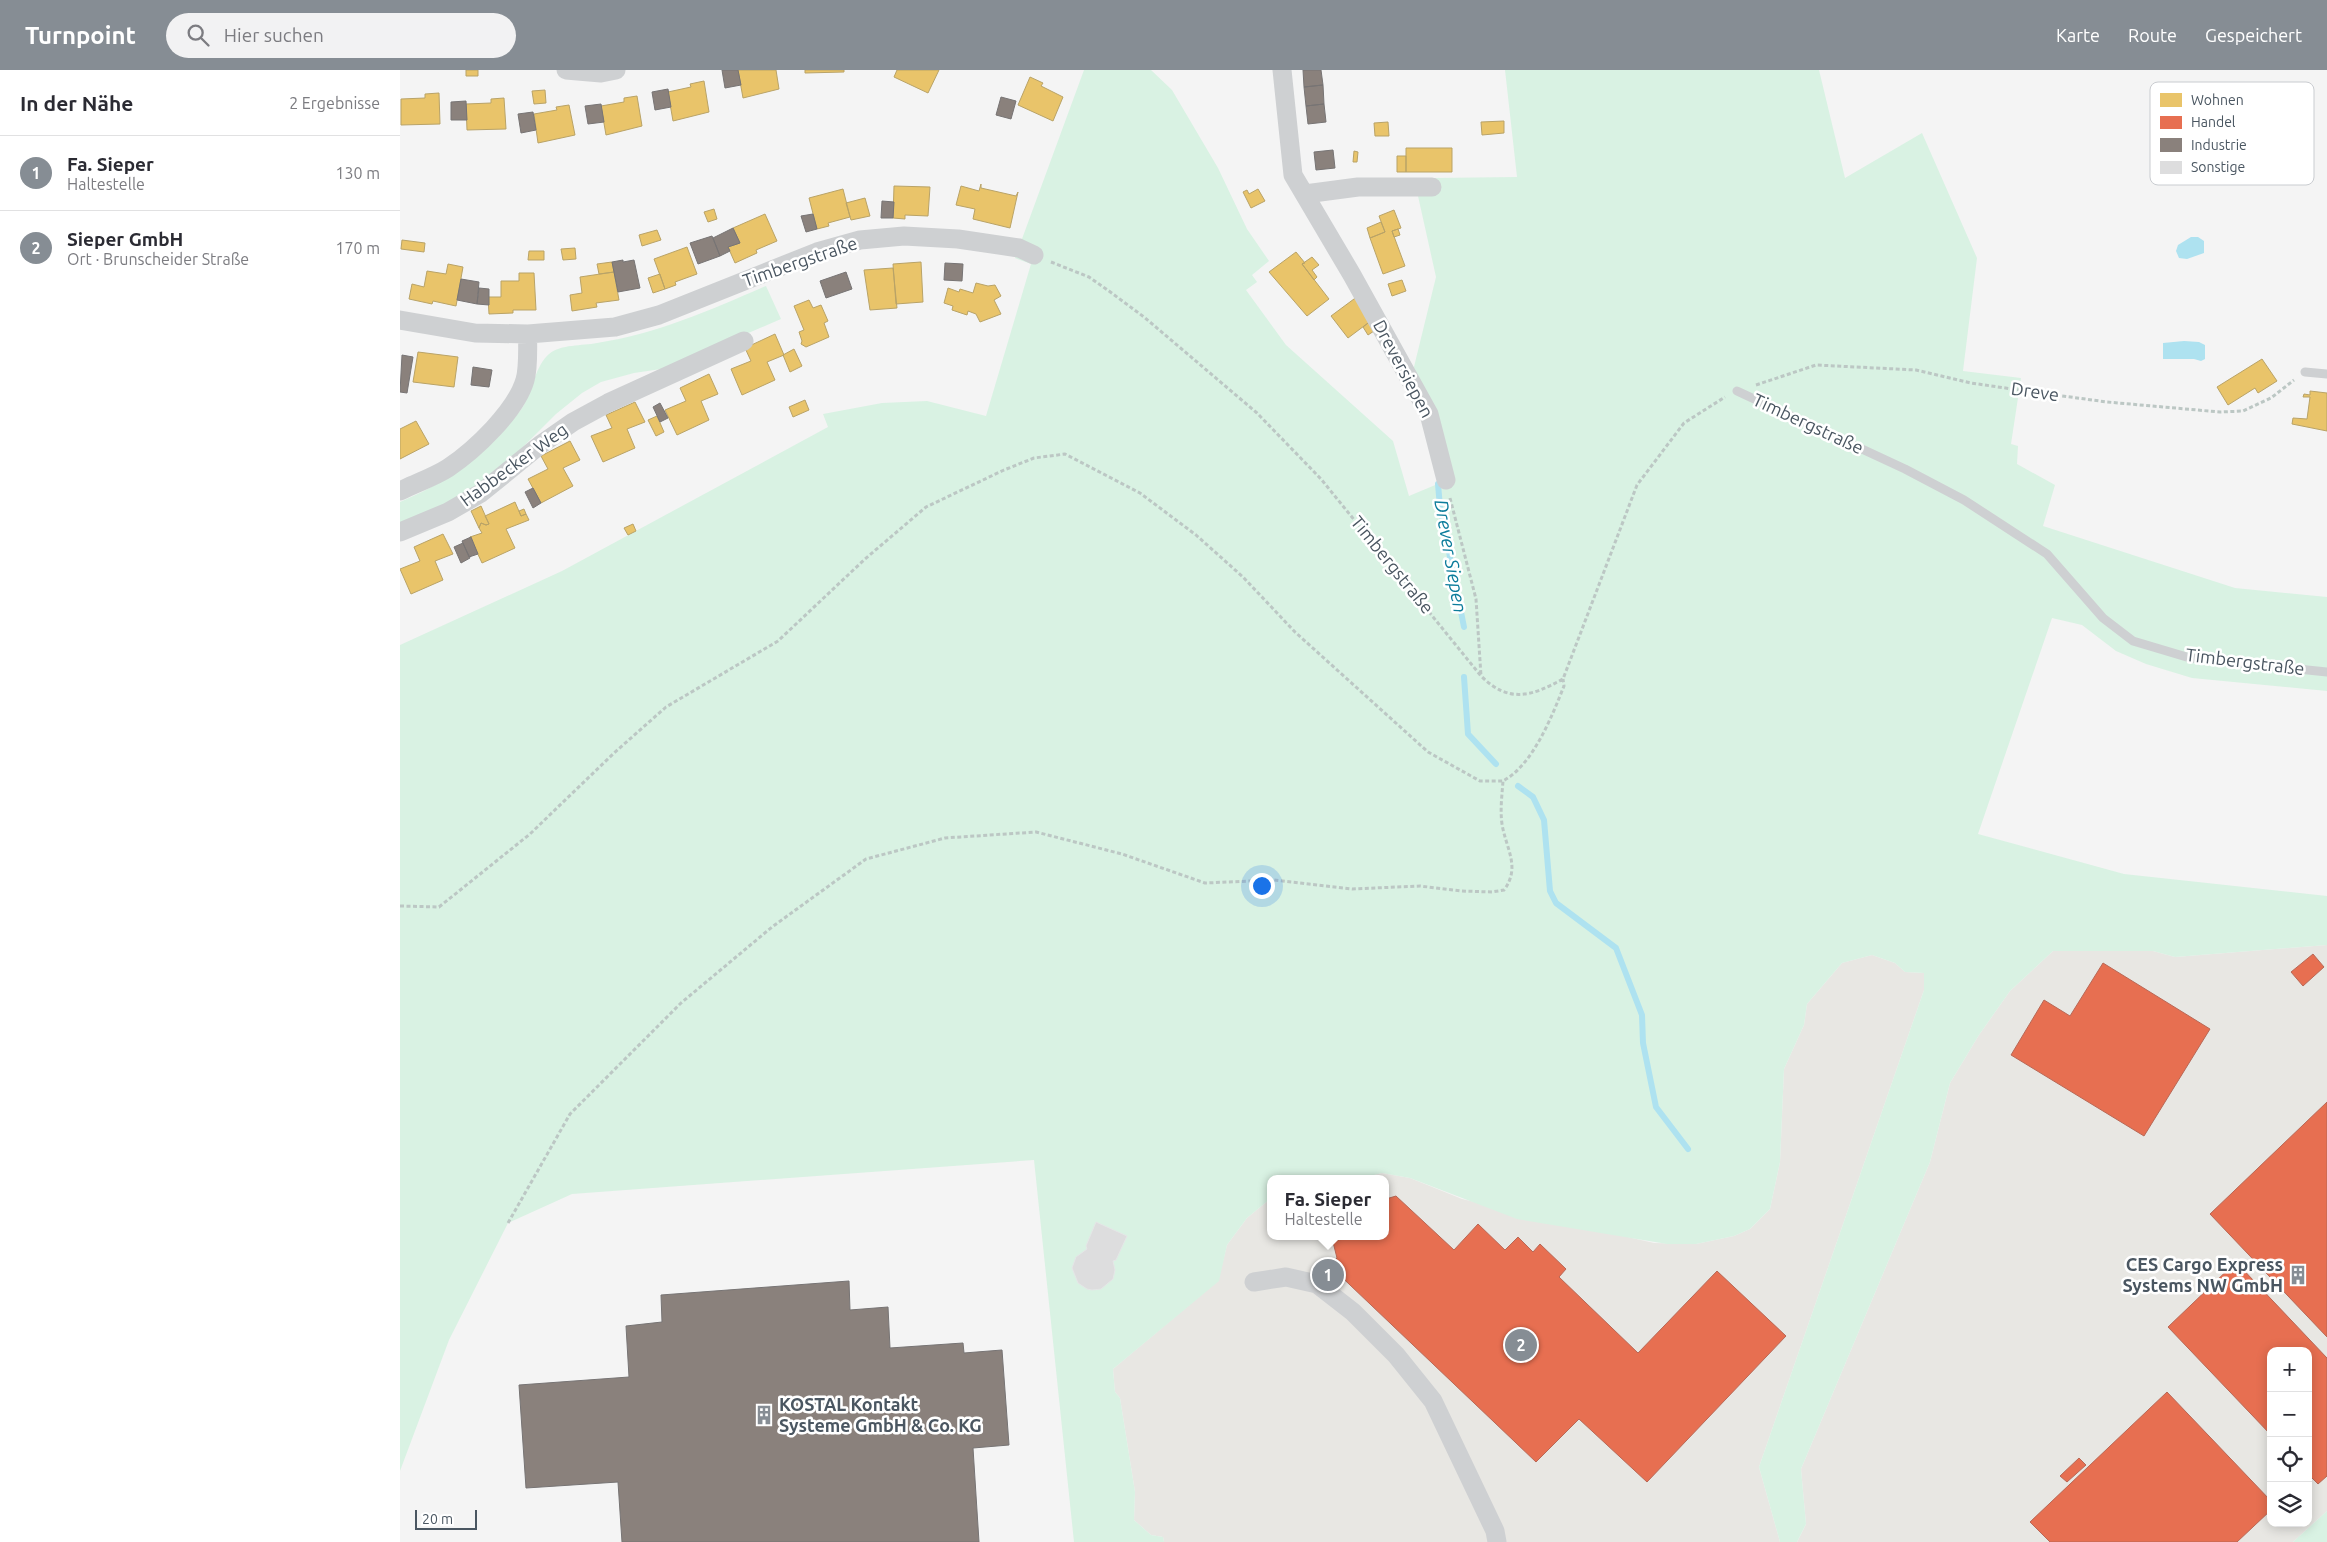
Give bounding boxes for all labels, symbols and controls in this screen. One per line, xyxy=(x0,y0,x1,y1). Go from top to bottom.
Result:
search box xyxy=(166,13,516,58)
icon: search xyxy=(184,21,212,49)
text: Turnpoint xyxy=(25,22,136,49)
text: Hier suchen xyxy=(224,24,324,46)
text: Karte xyxy=(2056,25,2100,45)
text: Route xyxy=(2128,25,2177,45)
text: Gespeichert xyxy=(2205,25,2302,45)
legend xyxy=(2150,82,2314,185)
text: In der Nähe xyxy=(20,91,133,115)
text: Wohnen xyxy=(2191,92,2244,108)
text: 2 Ergebnisse xyxy=(289,94,380,112)
text: Handel xyxy=(2191,114,2236,130)
text: Industrie xyxy=(2191,137,2247,153)
text: Fa. Sieper xyxy=(67,153,154,175)
text: Sonstige xyxy=(2191,159,2245,175)
text: 1 xyxy=(31,164,41,182)
text: 130 m xyxy=(335,164,380,182)
text: Haltestelle xyxy=(67,175,145,193)
text: Sieper GmbH xyxy=(67,228,183,250)
street label: Timbergstraße xyxy=(740,232,860,290)
text: 2 xyxy=(31,239,41,257)
text: 170 m xyxy=(335,239,380,257)
text: Ort · Brunscheider Straße xyxy=(67,250,249,268)
street label: Dreversiepen xyxy=(1370,316,1438,421)
street label: Dreve xyxy=(2010,378,2060,404)
street label: Timbergstraße xyxy=(1750,389,1867,457)
street label: Habbecker Weg xyxy=(456,419,571,510)
water label: Drever Siepen xyxy=(1430,498,1472,614)
street label: Timbergstraße xyxy=(1347,512,1438,617)
street label: Timbergstraße xyxy=(2185,644,2306,678)
your location xyxy=(1249,873,1275,899)
popup xyxy=(1267,1175,1389,1240)
text: Fa. Sieper xyxy=(1285,1188,1371,1210)
text: Haltestelle xyxy=(1285,1210,1363,1228)
place label: CES Cargo Express Systems NW GmbH xyxy=(2122,1254,2283,1295)
pin: 1 xyxy=(1312,1256,1344,1294)
building icon: CES Cargo Express Systems NW GmbH xyxy=(2287,1264,2309,1286)
pin: 2 xyxy=(1505,1326,1537,1364)
map controls xyxy=(2267,1347,2312,1527)
button: + xyxy=(2267,1347,2312,1392)
button: − xyxy=(2267,1392,2312,1437)
place label: KOSTAL Kontakt Systeme GmbH & Co. KG xyxy=(779,1394,982,1435)
building icon: KOSTAL Kontakt Systeme GmbH & Co. KG xyxy=(753,1404,775,1426)
button: locate xyxy=(2267,1437,2312,1482)
button: layers xyxy=(2267,1482,2312,1527)
scale bar xyxy=(415,1507,478,1530)
text: 20 m xyxy=(422,1511,453,1527)

